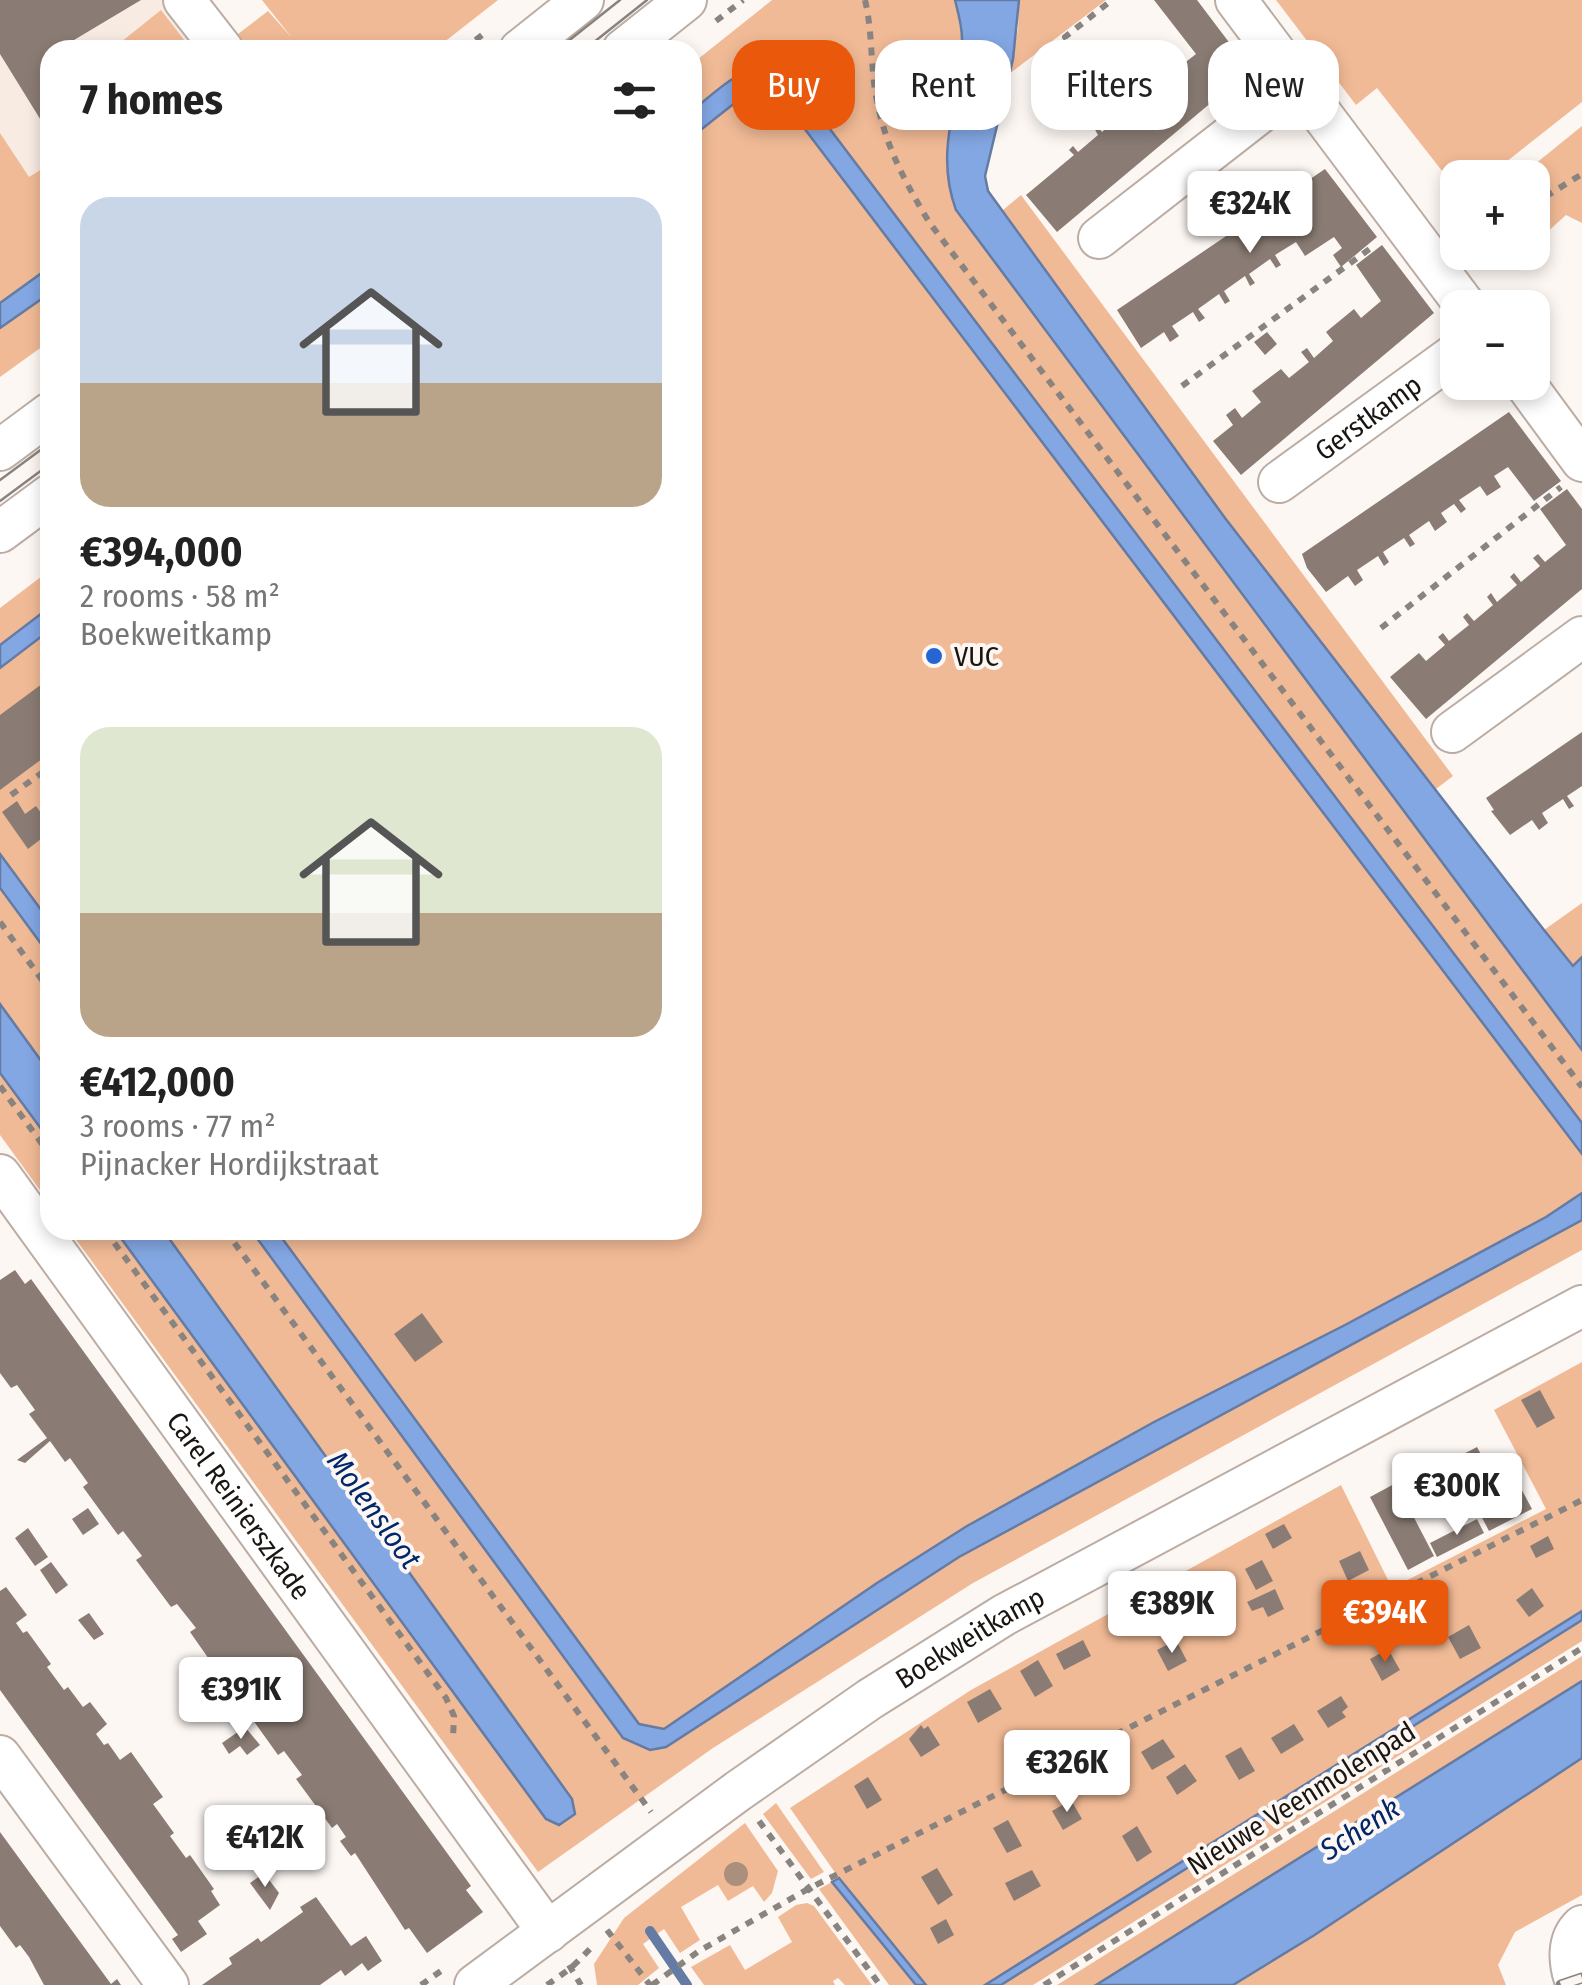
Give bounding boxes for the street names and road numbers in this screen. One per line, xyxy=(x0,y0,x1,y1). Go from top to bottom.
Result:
street label: Gerstkamp xyxy=(1309,368,1428,467)
street label: Carel Reinierszkade xyxy=(160,1406,318,1606)
street label: Boekweitkamp xyxy=(890,1581,1050,1696)
street label: Nieuwe Veenmolenpad xyxy=(1181,1715,1421,1882)

